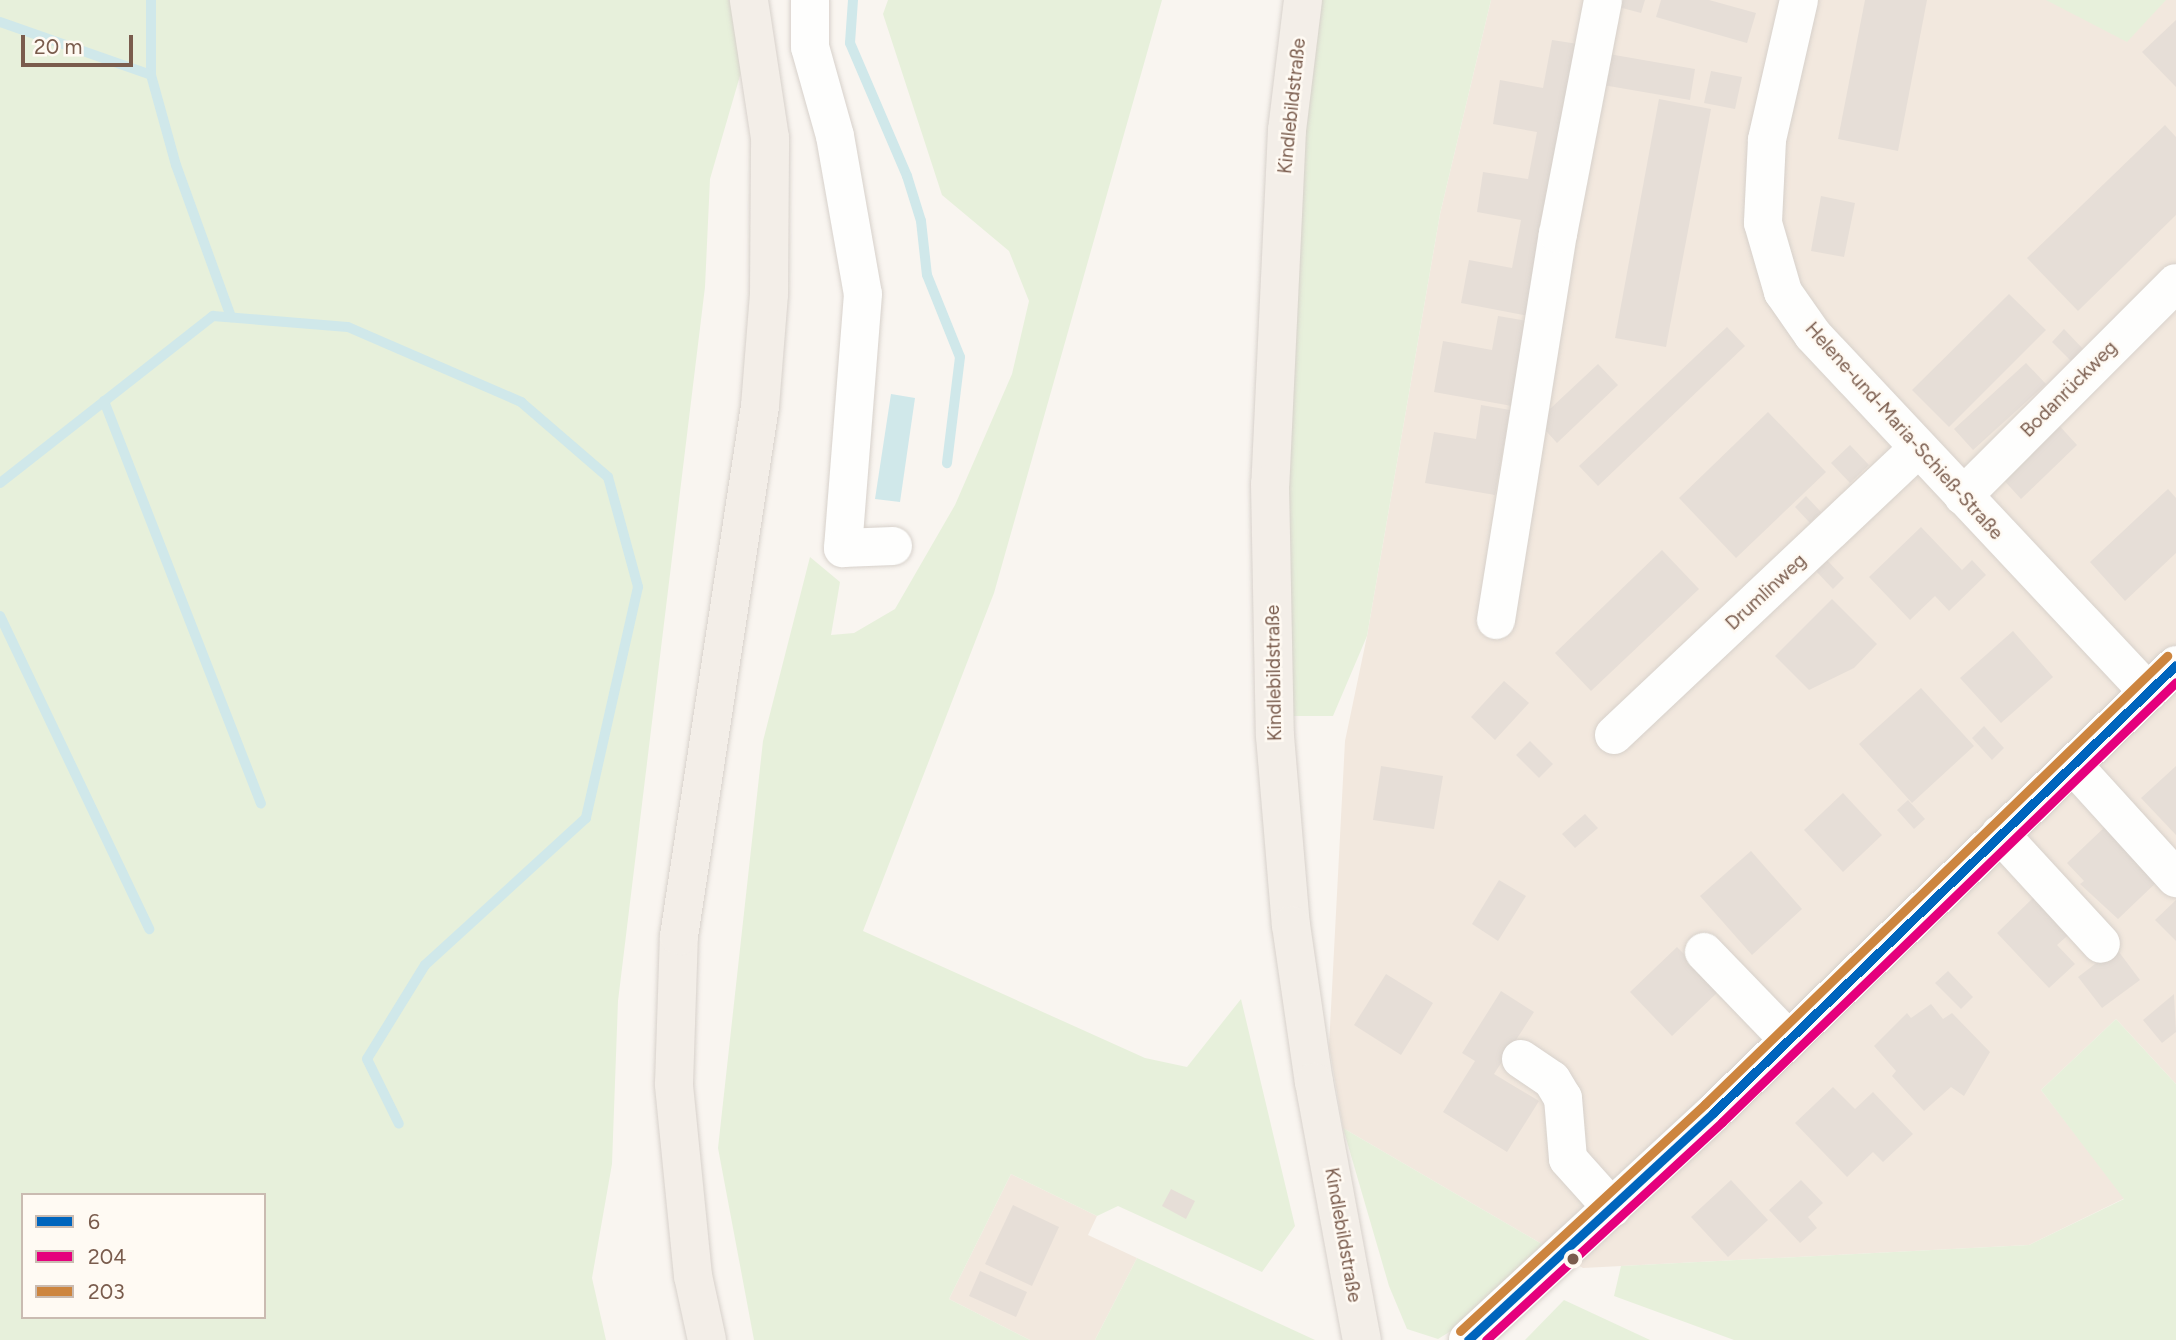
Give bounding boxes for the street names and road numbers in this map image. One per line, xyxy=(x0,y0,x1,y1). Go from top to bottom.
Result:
street label: Kindlebildstraße xyxy=(1274,37,1310,175)
street label: Helene-und-Maria-Schieß-Straße xyxy=(1800,318,2008,544)
street label: Bodanrückweg xyxy=(2016,336,2122,442)
street label: Drumlinweg xyxy=(1721,549,1811,635)
street label: Kindlebildstraße xyxy=(1261,605,1287,741)
street label: Kindlebildstraße xyxy=(1320,1166,1366,1304)

